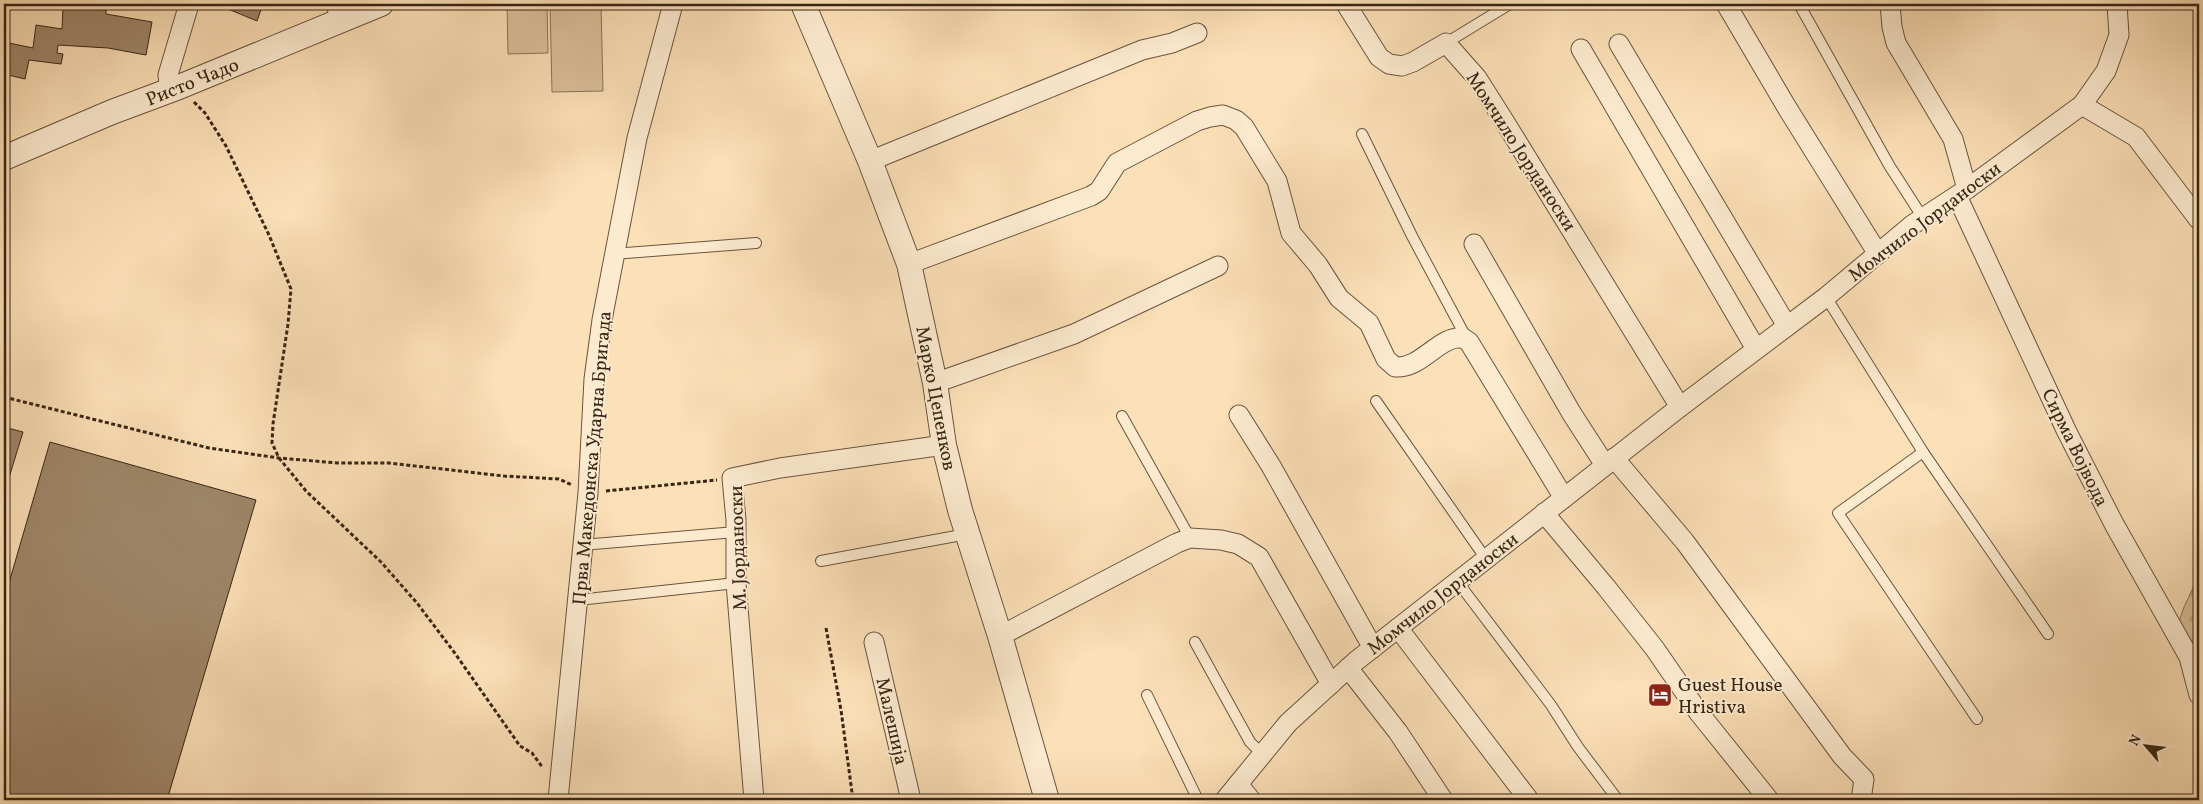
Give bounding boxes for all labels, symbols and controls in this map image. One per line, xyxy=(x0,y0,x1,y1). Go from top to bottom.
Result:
street label: Ристо Чадо xyxy=(142,52,243,113)
street label: Момчило Јорданоски xyxy=(1459,67,1582,237)
street label: Момчило Јорданоски xyxy=(1843,156,2007,289)
street label: Прва Македонска Ударна Бригада xyxy=(567,310,619,606)
street label: Марко Цепенков xyxy=(908,324,962,473)
street label: Сирма Војвода xyxy=(2034,385,2114,511)
street label: М. Јорданоски xyxy=(724,485,754,611)
street label: Момчило Јорданоски xyxy=(1362,527,1524,662)
place label: Guest House Hristiva xyxy=(1678,673,1782,721)
street label: Малешија xyxy=(868,675,914,768)
hotel icon: Guest House Hristiva xyxy=(1647,682,1673,708)
north arrow xyxy=(2120,722,2170,772)
text: N xyxy=(2125,732,2147,750)

